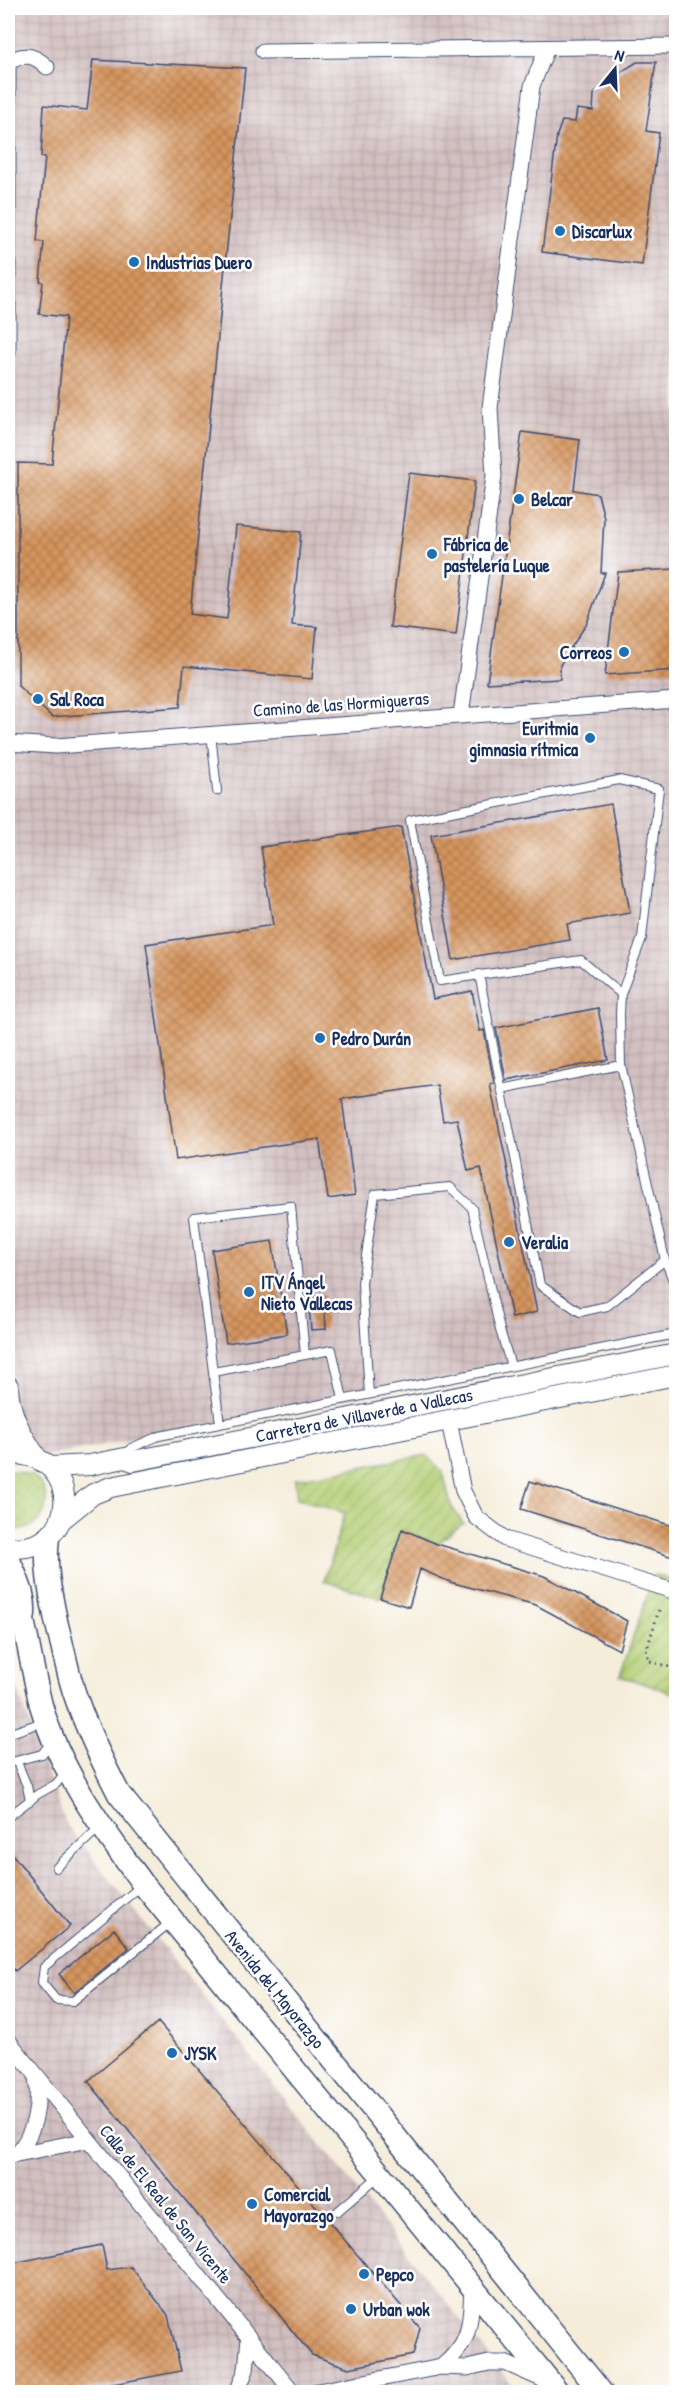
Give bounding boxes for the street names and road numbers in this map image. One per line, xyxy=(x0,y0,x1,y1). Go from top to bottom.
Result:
street label: Camino de las Hormigueras xyxy=(252,685,430,723)
street label: Carretera de Villaverde a Vallecas xyxy=(253,1382,475,1448)
street label: Avenida del Mayorazgo xyxy=(219,1924,331,2054)
street label: Calle de El Real de San Vicente xyxy=(94,2119,238,2289)

